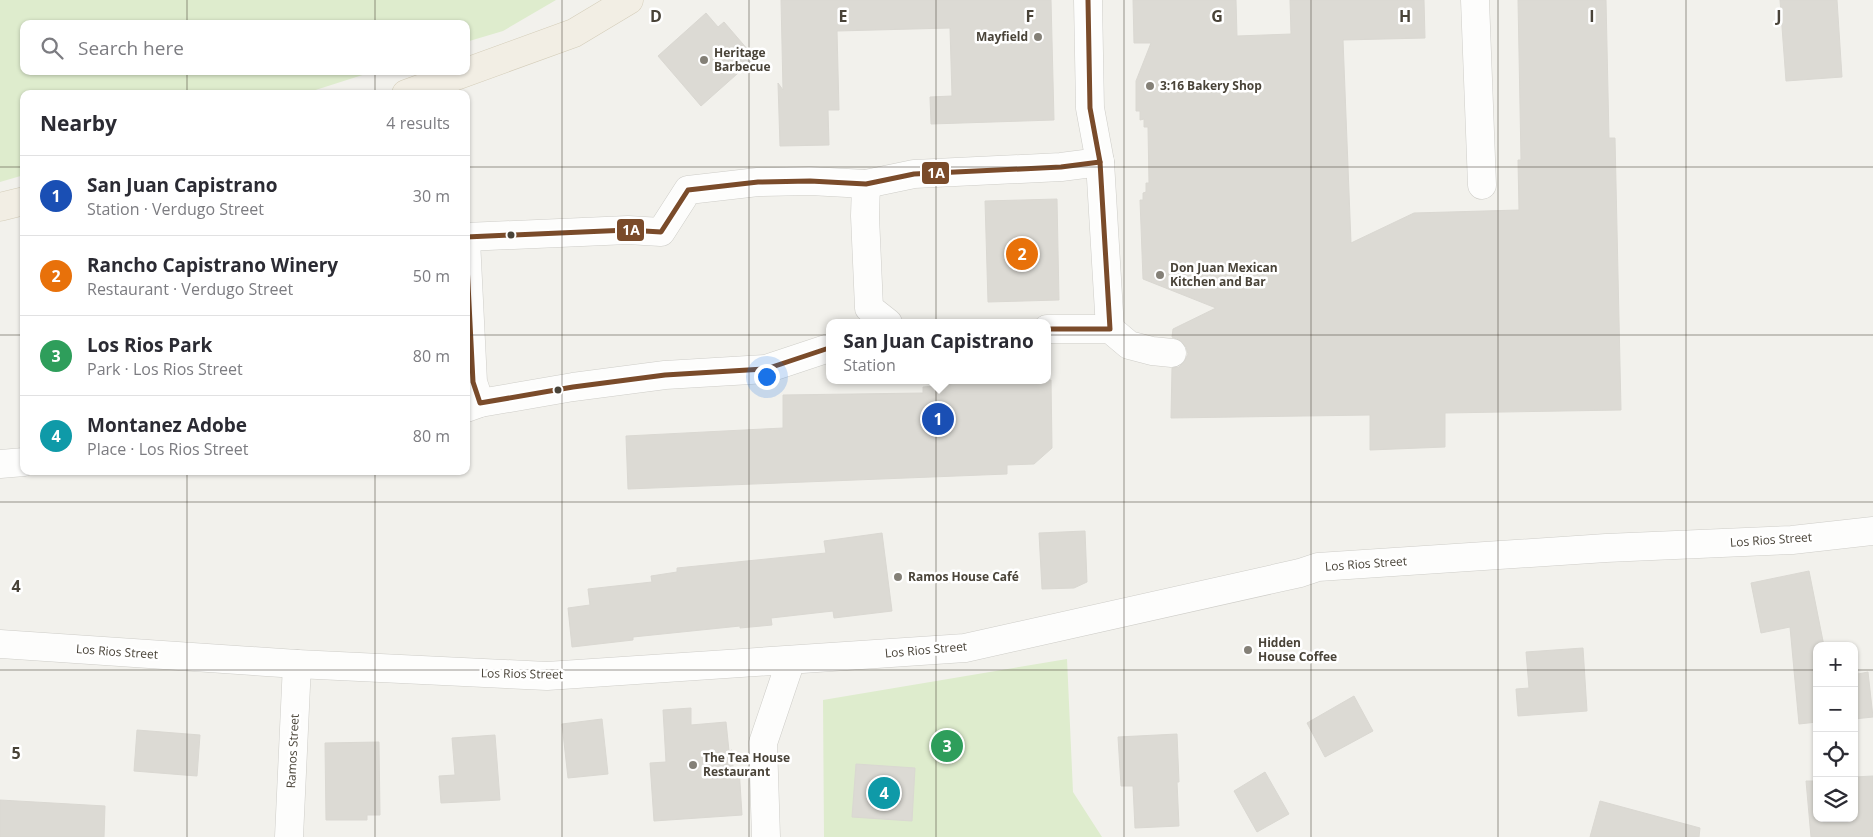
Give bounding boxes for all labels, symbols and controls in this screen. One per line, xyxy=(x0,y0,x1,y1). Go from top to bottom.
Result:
text: D xyxy=(650,5,662,27)
text: E xyxy=(839,5,848,27)
text: F xyxy=(1026,5,1034,27)
text: G xyxy=(1211,5,1223,27)
text: H xyxy=(1399,5,1411,27)
text: I xyxy=(1589,5,1595,27)
text: J xyxy=(1774,5,1782,27)
search box xyxy=(20,20,470,75)
place label: Mayfield xyxy=(976,28,1028,45)
marker: Mayfield xyxy=(1032,31,1044,43)
icon: search xyxy=(38,34,66,62)
text: Search here xyxy=(78,35,184,61)
place label: Heritage Barbecue xyxy=(714,44,771,75)
marker: Heritage Barbecue xyxy=(698,54,710,66)
place label: 3:16 Bakery Shop xyxy=(1160,77,1262,94)
marker: 3:16 Bakery Shop xyxy=(1144,80,1156,92)
text: Nearby xyxy=(40,109,117,137)
text: 4 results xyxy=(386,112,450,134)
line badge: 1A xyxy=(921,161,950,185)
text: 1A xyxy=(927,163,945,182)
text: San Juan Capistrano xyxy=(87,172,278,198)
text: 1 xyxy=(51,185,61,207)
text: 30 m xyxy=(413,185,450,207)
text: Station · Verdugo Street xyxy=(87,198,264,220)
line badge: 1A xyxy=(616,218,645,242)
text: 1A xyxy=(622,220,640,239)
unlabelled marker xyxy=(506,230,516,240)
pin: 2 xyxy=(1006,235,1038,273)
text: Rancho Capistrano Winery xyxy=(87,252,338,278)
place label: Don Juan Mexican Kitchen and Bar xyxy=(1170,259,1278,290)
text: 2 xyxy=(51,265,61,287)
text: 50 m xyxy=(413,265,450,287)
marker: Don Juan Mexican Kitchen and Bar xyxy=(1154,269,1166,281)
text: Restaurant · Verdugo Street xyxy=(87,278,293,300)
popup xyxy=(826,319,1051,384)
text: San Juan Capistrano xyxy=(843,328,1034,354)
text: Los Rios Park xyxy=(87,332,212,358)
text: 3 xyxy=(51,345,61,367)
text: 80 m xyxy=(413,345,450,367)
text: Station xyxy=(843,354,896,376)
text: Park · Los Rios Street xyxy=(87,358,243,380)
your location xyxy=(754,364,780,390)
unlabelled marker xyxy=(553,385,563,395)
pin: 1 xyxy=(922,400,954,438)
text: Montanez Adobe xyxy=(87,412,247,438)
text: 4 xyxy=(51,425,61,447)
text: 80 m xyxy=(413,425,450,447)
text: Place · Los Rios Street xyxy=(87,438,248,460)
street label: Los Rios Street xyxy=(1729,528,1813,551)
street label: Los Rios Street xyxy=(1324,552,1408,575)
place label: Ramos House Café xyxy=(908,568,1019,585)
marker: Ramos House Café xyxy=(892,571,904,583)
text: 4 xyxy=(11,575,21,597)
place label: Hidden House Coffee xyxy=(1258,634,1337,665)
street label: Los Rios Street xyxy=(884,637,968,662)
street label: Los Rios Street xyxy=(75,640,159,663)
map controls xyxy=(1813,642,1858,822)
button: + xyxy=(1813,642,1858,687)
marker: Hidden House Coffee xyxy=(1242,644,1254,656)
street label: Los Rios Street xyxy=(481,664,563,683)
button: − xyxy=(1813,687,1858,732)
street label: Ramos Street xyxy=(282,713,303,789)
pin: 3 xyxy=(931,727,963,765)
button: locate xyxy=(1813,732,1858,777)
text: 5 xyxy=(11,742,21,764)
place label: The Tea House Restaurant xyxy=(703,749,790,780)
marker: The Tea House Restaurant xyxy=(687,759,699,771)
pin: 4 xyxy=(868,774,900,812)
button: layers xyxy=(1813,777,1858,822)

